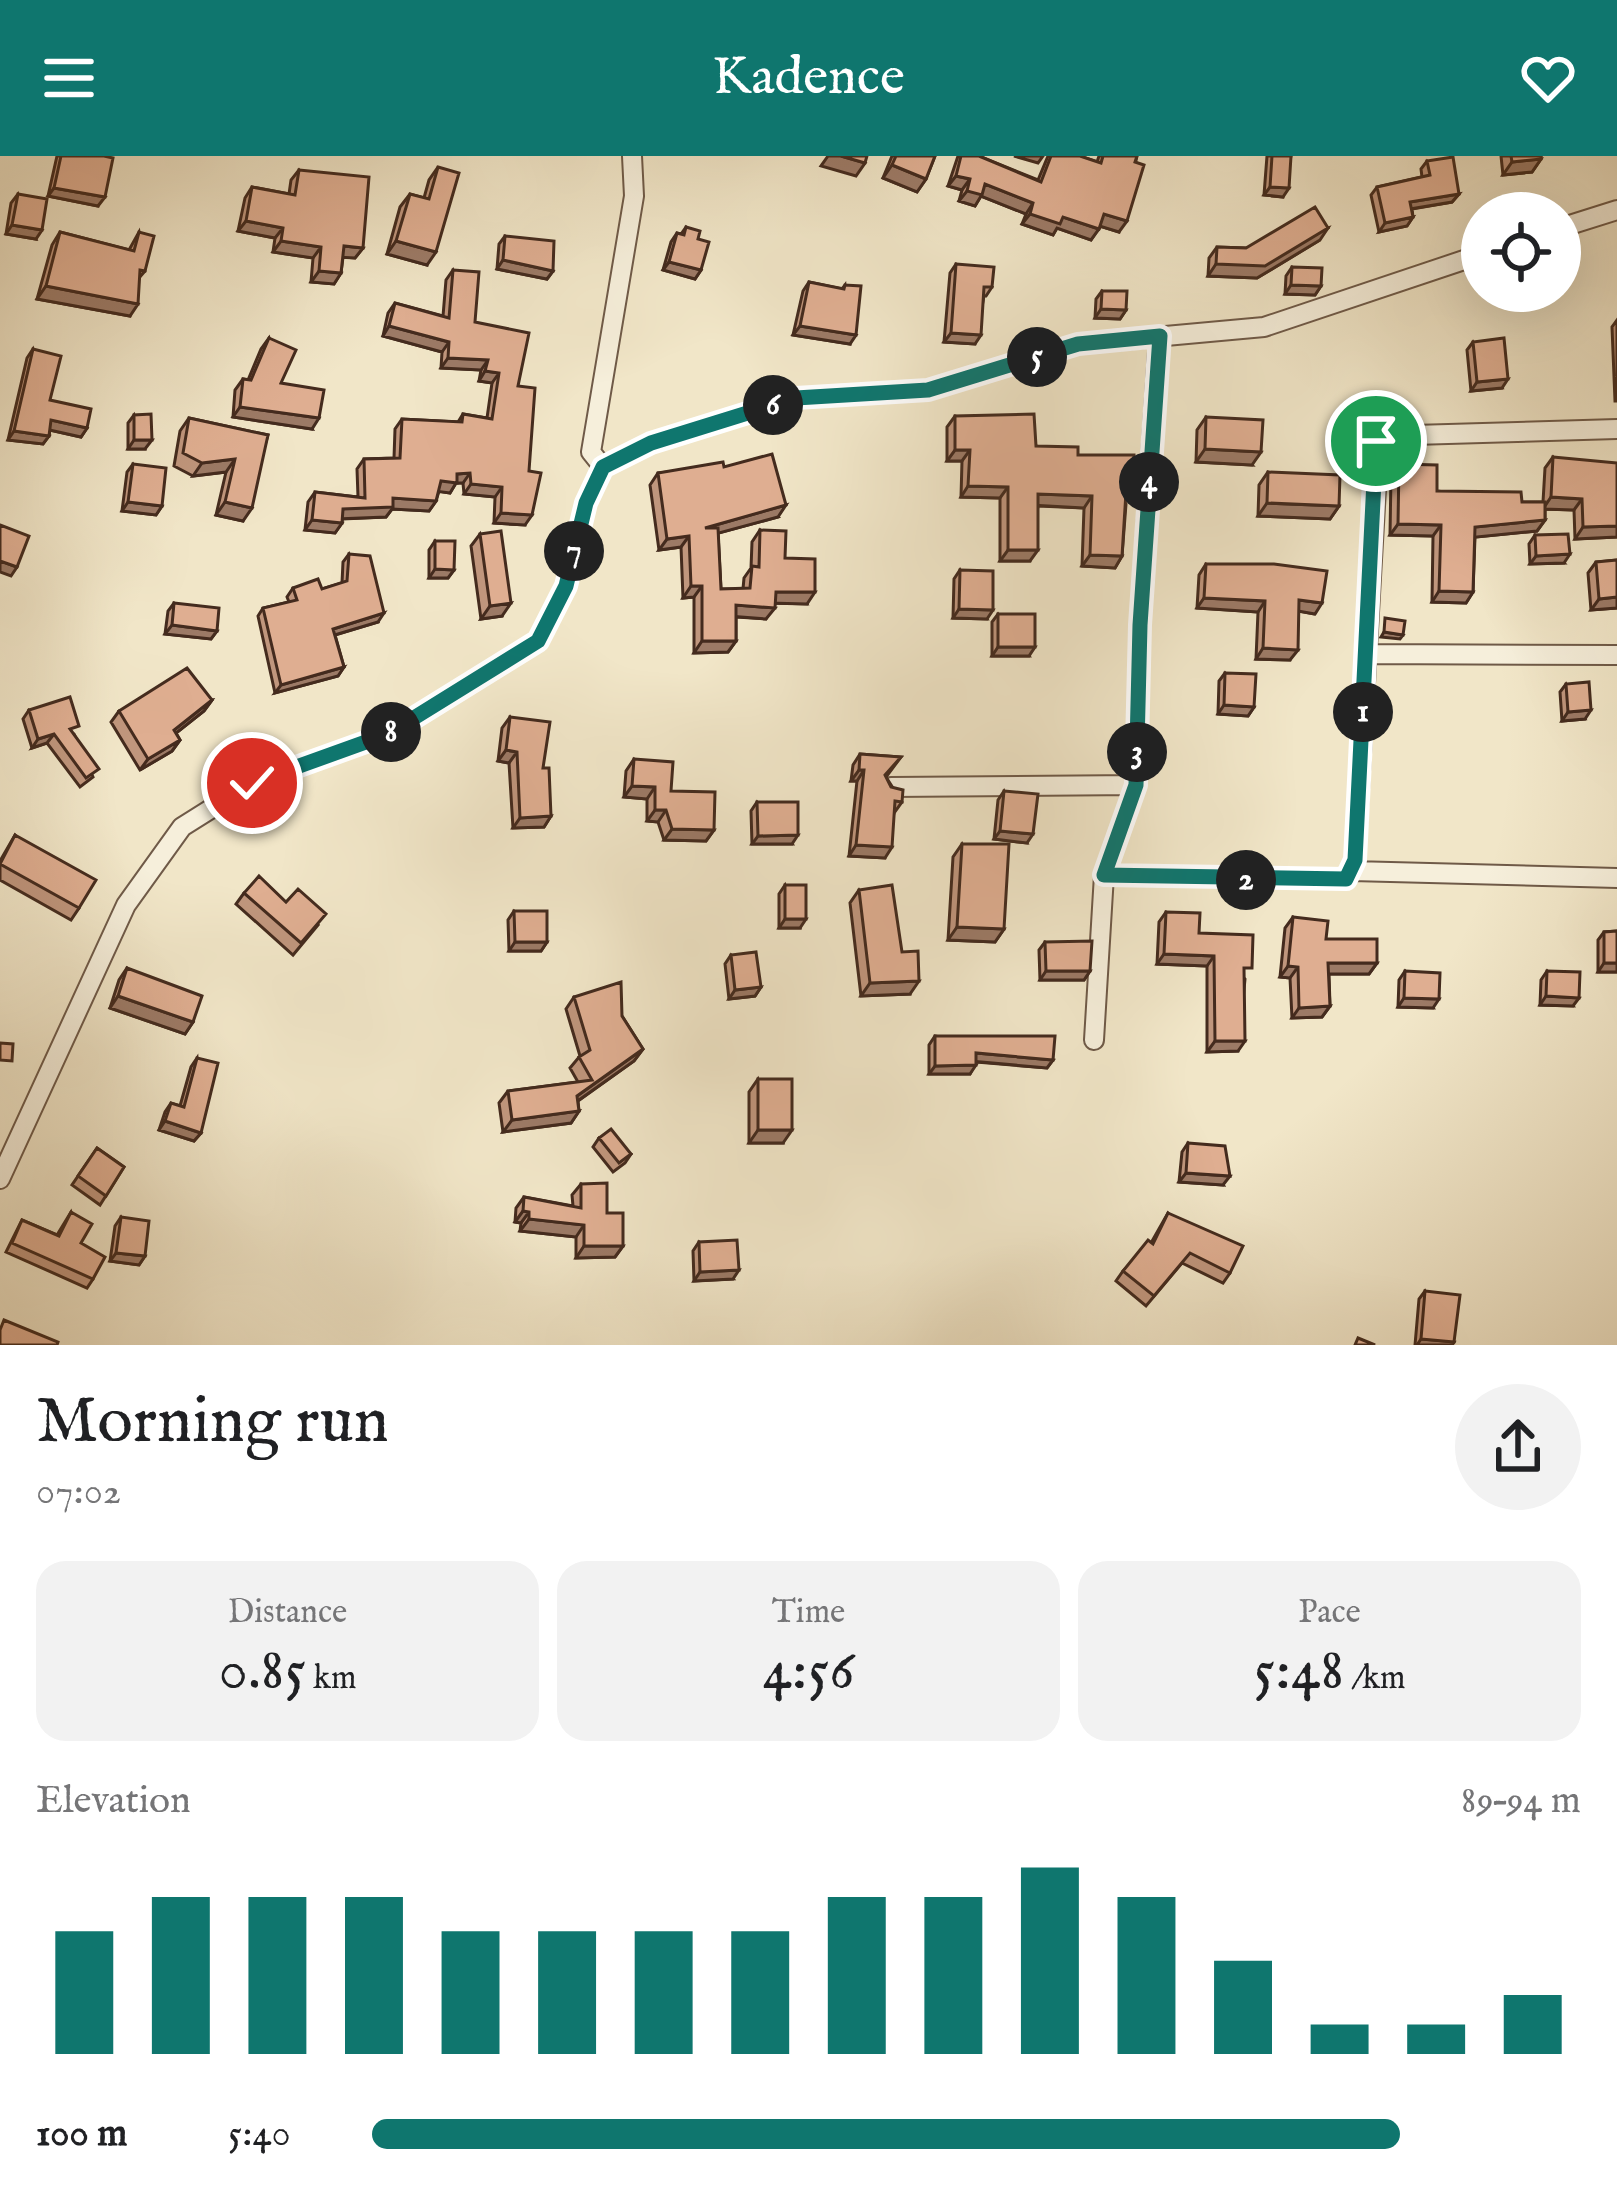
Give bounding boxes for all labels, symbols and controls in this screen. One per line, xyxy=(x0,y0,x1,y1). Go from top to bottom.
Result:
text: Kadence xyxy=(712,44,905,113)
icon: menu xyxy=(36,45,102,111)
icon: heart xyxy=(1515,45,1581,111)
map controls xyxy=(1461,192,1581,312)
button: locate xyxy=(1461,192,1581,312)
pin: 5 xyxy=(1007,327,1067,387)
text: 5 xyxy=(1031,336,1043,378)
pin: 6 xyxy=(743,375,803,435)
text: 6 xyxy=(766,384,780,426)
pin xyxy=(1325,390,1427,492)
icon: arrive xyxy=(1343,408,1409,474)
pin: 4 xyxy=(1119,452,1179,512)
text: 4 xyxy=(1141,461,1157,503)
pin: 7 xyxy=(544,521,604,581)
text: 7 xyxy=(566,530,582,572)
pin: 1 xyxy=(1333,682,1393,742)
text: 1 xyxy=(1357,691,1369,733)
pin: 8 xyxy=(361,702,421,762)
text: 8 xyxy=(385,711,397,753)
pin: 3 xyxy=(1107,722,1167,782)
text: 3 xyxy=(1131,731,1143,773)
pin xyxy=(201,732,303,834)
icon: check xyxy=(219,750,285,816)
pin: 2 xyxy=(1216,850,1276,910)
text: 2 xyxy=(1238,859,1254,901)
text: Morning run xyxy=(36,1381,389,1465)
button: share xyxy=(1455,1384,1581,1510)
text: 07:02 xyxy=(36,1468,121,1517)
text: Distance xyxy=(228,1592,347,1634)
text: Time xyxy=(772,1592,845,1634)
text: Pace xyxy=(1298,1592,1361,1634)
text: 0.85 xyxy=(219,1634,306,1710)
text: 4:56 xyxy=(762,1634,855,1710)
text: 5:48 xyxy=(1253,1634,1344,1710)
text: km xyxy=(306,1658,356,1700)
text: /km xyxy=(1344,1658,1406,1700)
text: Elevation xyxy=(36,1777,191,1826)
text: 89–94 m xyxy=(1461,1777,1581,1826)
text: 100 m xyxy=(36,2110,127,2159)
text: 5:40 xyxy=(228,2110,291,2159)

